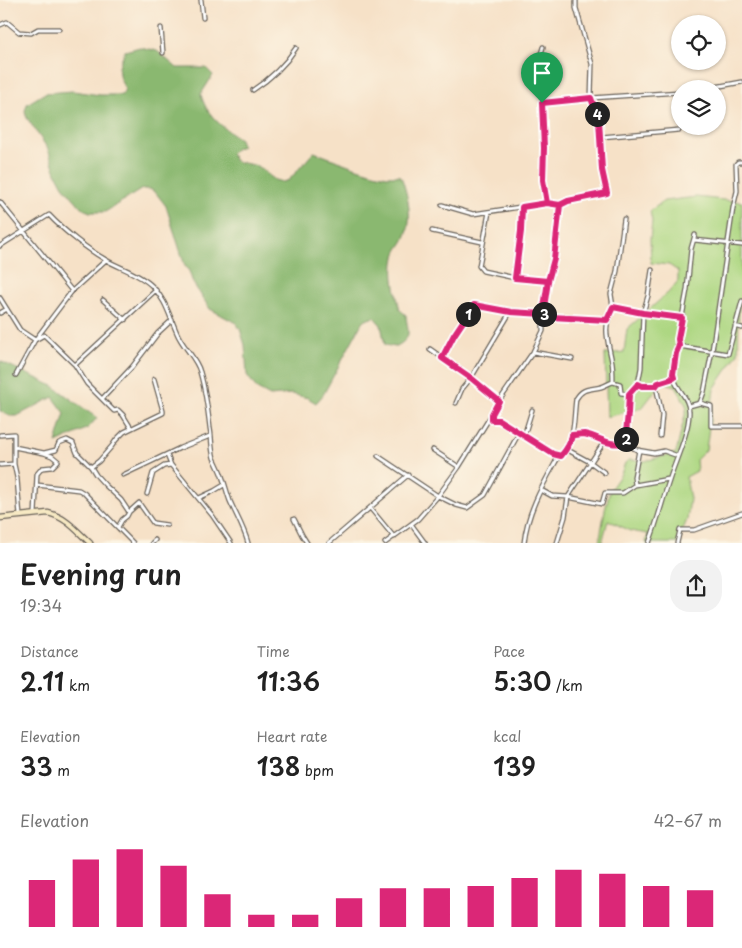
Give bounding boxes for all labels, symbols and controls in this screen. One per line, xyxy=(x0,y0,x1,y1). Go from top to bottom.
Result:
map controls xyxy=(671,15,726,135)
button: locate xyxy=(671,15,726,70)
pin xyxy=(521,52,563,103)
icon: arrive xyxy=(528,59,556,87)
button: layers xyxy=(671,80,726,135)
pin: 4 xyxy=(584,102,610,126)
text: 4 xyxy=(593,104,602,125)
pin: 1 xyxy=(456,302,480,326)
pin: 3 xyxy=(532,302,556,326)
text: 1 xyxy=(465,304,472,325)
text: 3 xyxy=(540,304,549,325)
pin: 2 xyxy=(614,426,638,452)
text: 2 xyxy=(622,429,631,450)
text: Evening run xyxy=(20,552,182,595)
button: share xyxy=(670,560,722,612)
text: 19:34 xyxy=(20,593,62,617)
text: Distance xyxy=(20,641,79,662)
text: Time xyxy=(257,641,290,662)
text: Pace xyxy=(493,641,525,662)
text: 2.11 xyxy=(20,662,64,700)
text: 11:36 xyxy=(257,662,320,700)
text: 5:30 xyxy=(493,662,552,700)
text: km xyxy=(64,675,90,696)
text: /km xyxy=(552,675,583,696)
text: Elevation xyxy=(20,726,80,747)
text: Heart rate xyxy=(257,726,327,747)
text: kcal xyxy=(493,726,521,747)
text: 33 xyxy=(20,747,53,785)
text: 138 xyxy=(257,747,300,785)
text: 139 xyxy=(493,747,536,785)
text: m xyxy=(53,760,70,781)
text: bpm xyxy=(300,760,334,781)
text: Elevation xyxy=(20,808,89,832)
text: 42–67 m xyxy=(654,808,722,832)

